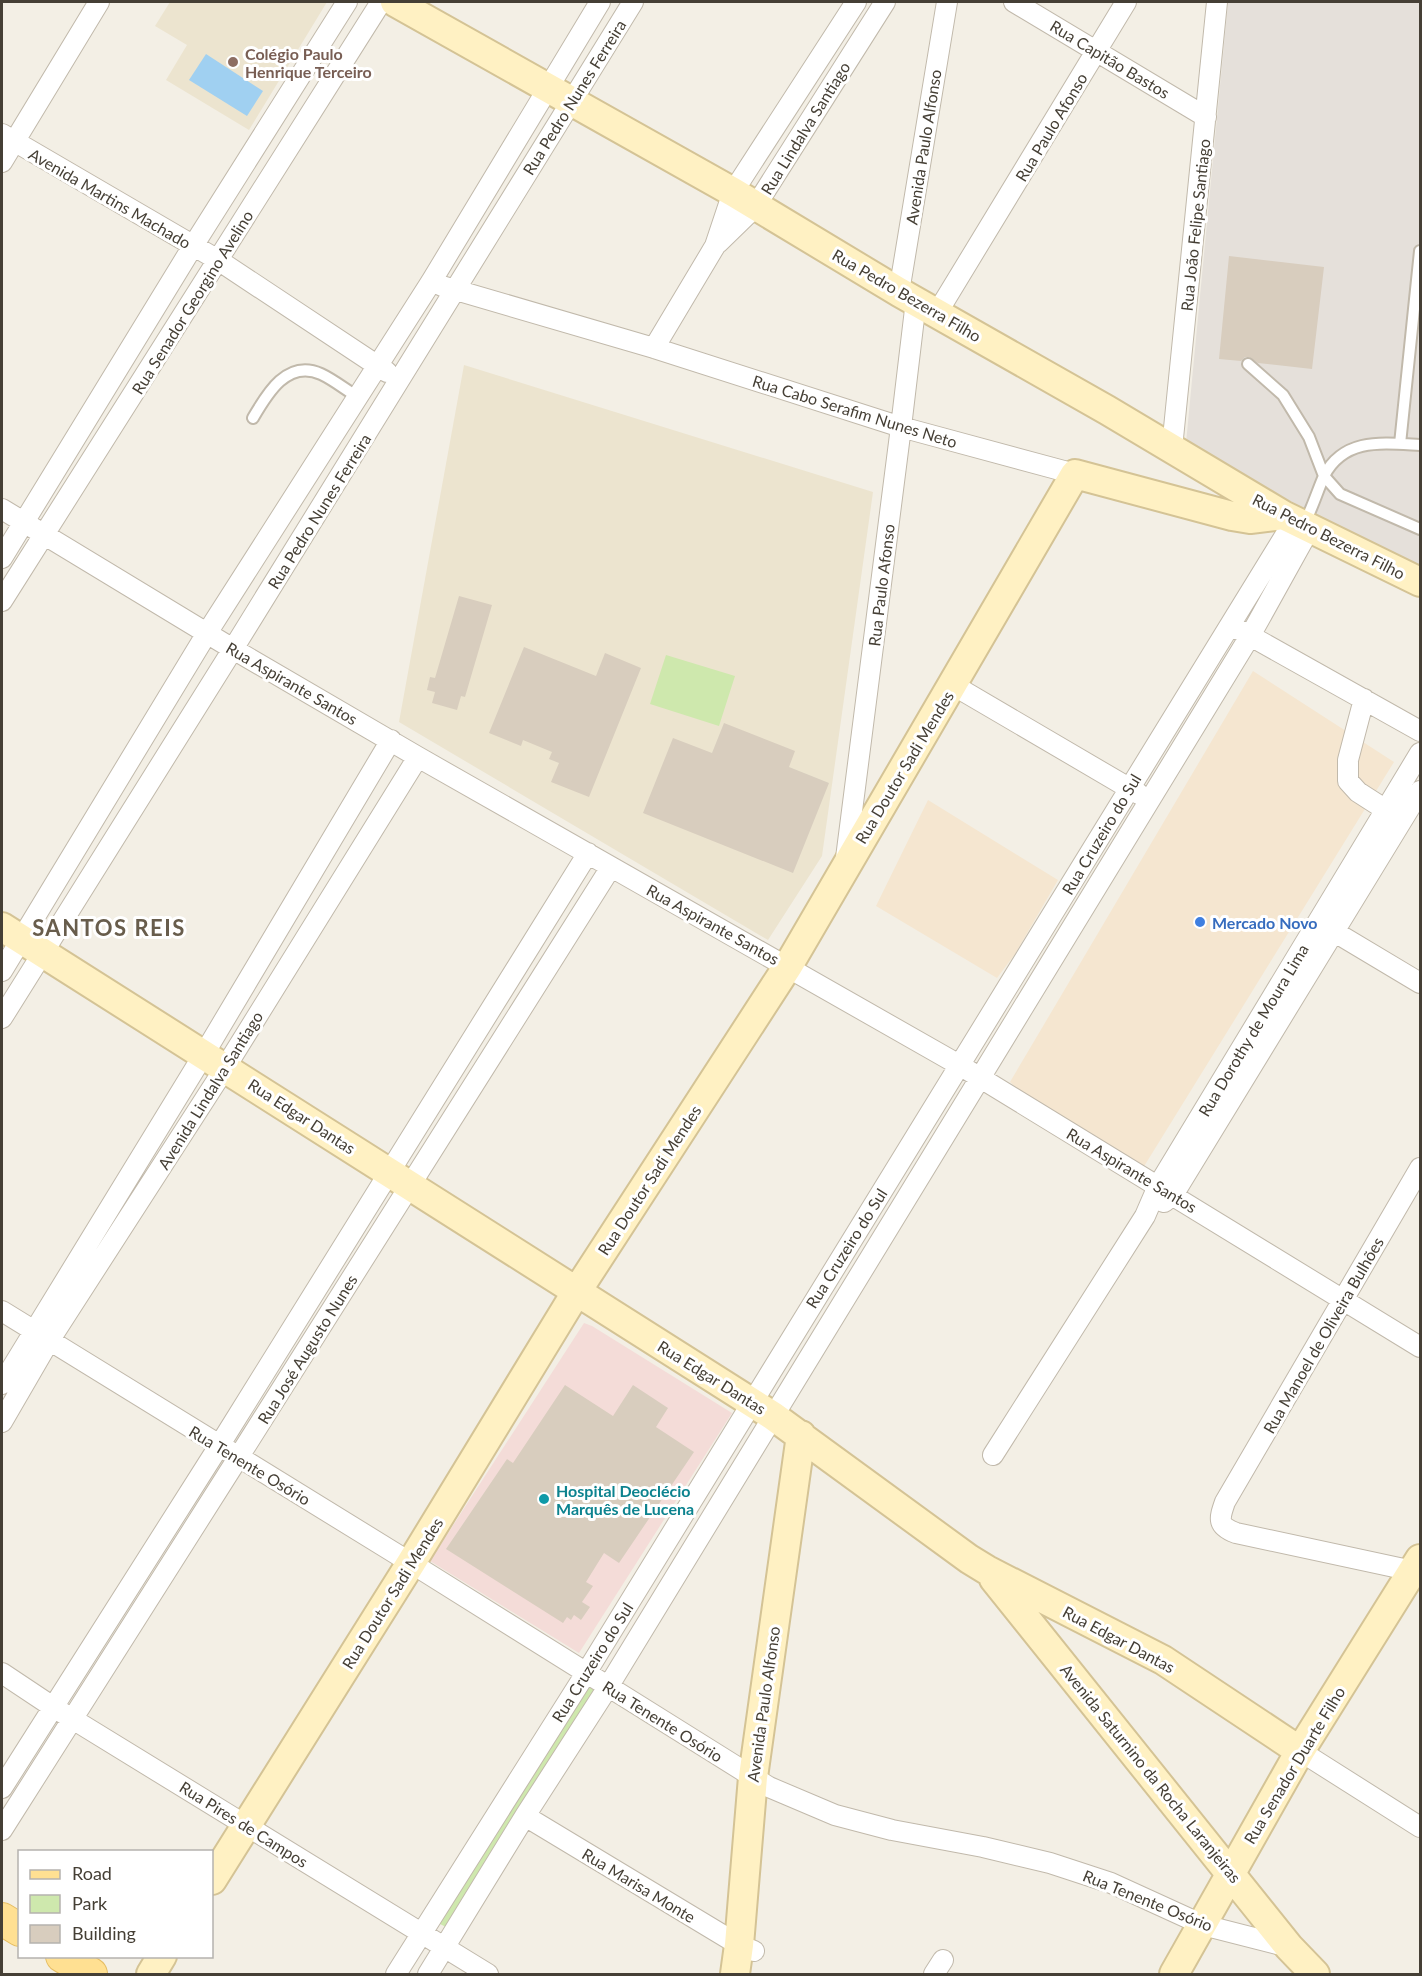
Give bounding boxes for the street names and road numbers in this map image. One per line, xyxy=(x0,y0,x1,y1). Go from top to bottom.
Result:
street label: Rua Pedro Nunes Ferreira xyxy=(518,16,630,178)
street label: Rua Capitão Bastos xyxy=(1047,16,1173,102)
street label: Rua Lindalva Santiago xyxy=(756,58,854,198)
street label: Avenida Paulo Alfonso xyxy=(901,68,945,226)
street label: Rua Paulo Afonso xyxy=(1011,69,1091,185)
street label: Rua João Felipe Santiago xyxy=(1176,138,1214,312)
street label: Avenida Martins Machado xyxy=(26,144,194,252)
street label: Rua Senador Georgino Avelino xyxy=(128,207,256,397)
street label: Rua Pedro Bezerra Filho xyxy=(829,245,985,345)
street label: Rua Cabo Serafim Nunes Neto xyxy=(750,371,960,451)
street label: Rua Pedro Nunes Ferreira xyxy=(263,430,375,592)
street label: Rua Pedro Bezerra Filho xyxy=(1250,489,1408,583)
street label: Rua Paulo Afonso xyxy=(864,523,898,647)
street label: Rua Aspirante Santos xyxy=(223,638,361,728)
street label: Rua Doutor Sadi Mendes xyxy=(851,687,957,847)
street label: Rua Cruzeiro do Sul xyxy=(1057,770,1145,898)
street label: Rua Aspirante Santos xyxy=(643,880,783,968)
street label: Rua Dorothy de Moura Lima xyxy=(1194,940,1312,1120)
street label: Avenida Lindalva Santiago xyxy=(154,1008,266,1172)
street label: Rua Edgar Dantas xyxy=(245,1074,359,1158)
street label: Rua Doutor Sadi Mendes xyxy=(593,1101,705,1258)
street label: Rua Aspirante Santos xyxy=(1063,1124,1201,1216)
street label: Rua Cruzeiro do Sul xyxy=(802,1185,890,1311)
street label: Rua Manoel de Oliveira Bulhões xyxy=(1259,1233,1387,1437)
street label: Rua José Augusto Nunes xyxy=(253,1271,361,1427)
street label: Rua Edgar Dantas xyxy=(654,1336,770,1418)
street label: Rua Tenente Osório xyxy=(186,1421,314,1509)
street label: Rua Doutor Sadi Mendes xyxy=(338,1514,446,1672)
street label: Rua Cruzeiro do Sul xyxy=(548,1599,636,1725)
street label: Rua Edgar Dantas xyxy=(1060,1602,1178,1676)
street label: Avenida Paulo Alfonso xyxy=(743,1625,783,1783)
street label: Avenida Saturnino da Rocha Laranjeiras xyxy=(1057,1660,1245,1886)
street label: Rua Tenente Osório xyxy=(599,1676,727,1766)
street label: Rua Senador Duarte Filho xyxy=(1240,1683,1348,1847)
street label: Rua Pires de Campos xyxy=(177,1777,312,1871)
street label: Rua Marisa Monte xyxy=(579,1844,699,1926)
street label: Rua Tenente Osório xyxy=(1080,1865,1216,1935)

